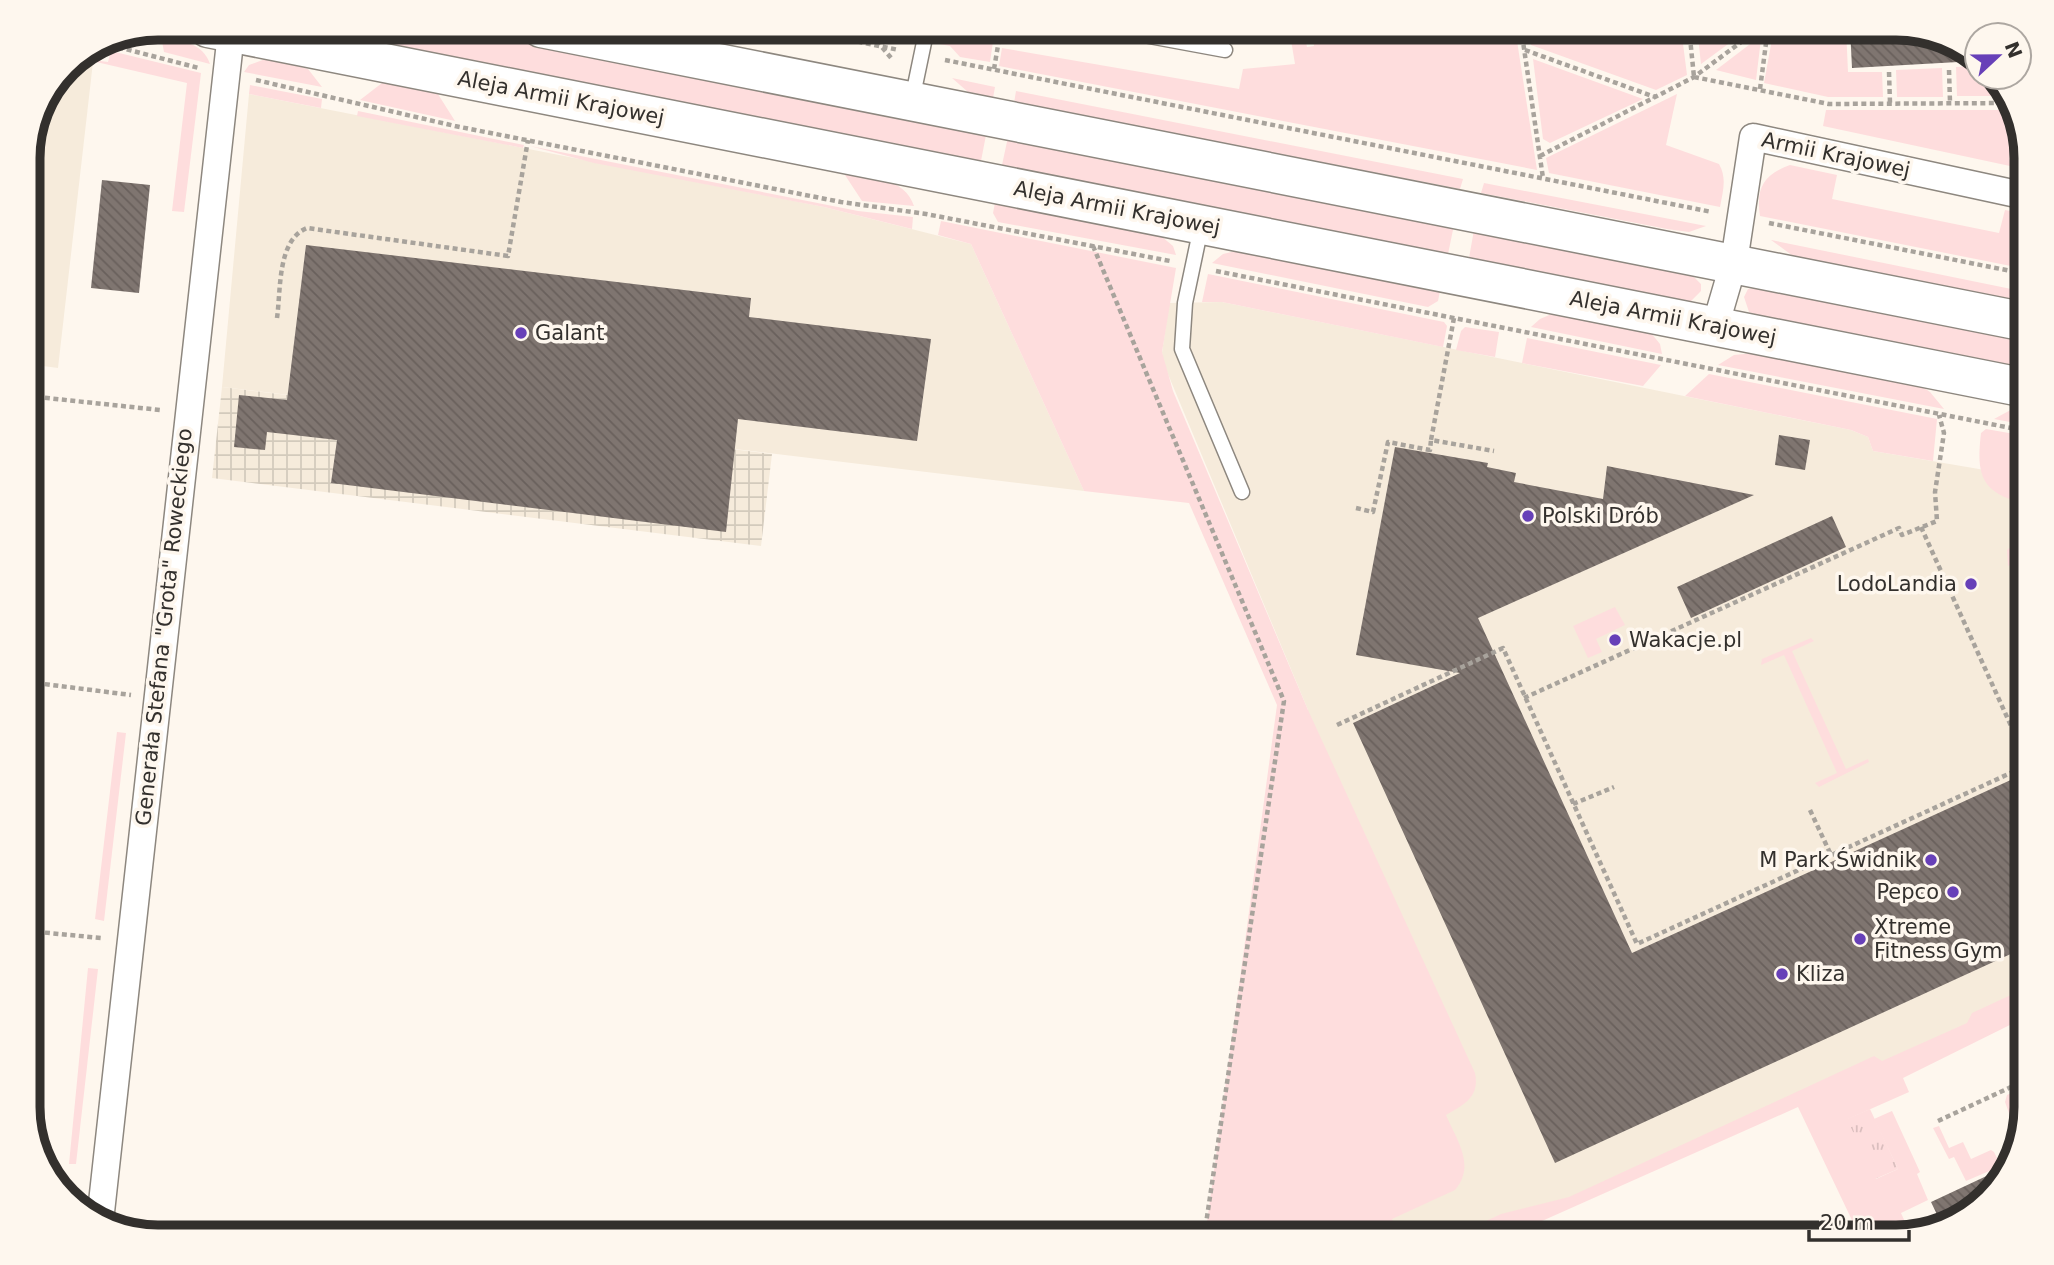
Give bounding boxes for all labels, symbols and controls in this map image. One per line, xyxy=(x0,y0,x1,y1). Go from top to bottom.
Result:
north arrow xyxy=(1963,21,2033,91)
text: N xyxy=(2001,38,2027,61)
street label: Aleja Armii Krajowej xyxy=(456,66,666,130)
street label: Armii Krajowej xyxy=(1759,128,1913,182)
street label: Aleja Armii Krajowej xyxy=(1012,176,1222,240)
street label: Aleja Armii Krajowej xyxy=(1568,286,1778,350)
place label: Galant xyxy=(535,321,604,345)
marker: Galant xyxy=(513,325,529,341)
street label: Generała Stefana "Grota" Roweckiego xyxy=(131,427,197,827)
place label: Polski Drób xyxy=(1542,504,1659,528)
marker: Polski Drób xyxy=(1520,508,1536,524)
place label: LodoLandia xyxy=(1837,572,1957,596)
marker: LodoLandia xyxy=(1963,576,1979,592)
place label: Wakacje.pl xyxy=(1629,628,1742,652)
marker: Wakacje.pl xyxy=(1607,632,1623,648)
place label: M Park Świdnik xyxy=(1759,847,1918,872)
marker: M Park Świdnik xyxy=(1923,852,1939,868)
place label: Pepco xyxy=(1876,880,1939,904)
marker: Pepco xyxy=(1945,884,1961,900)
place label: Xtreme Fitness Gym xyxy=(1874,915,2003,963)
marker: Xtreme Fitness Gym xyxy=(1852,931,1868,947)
place label: Kliza xyxy=(1796,962,1845,986)
marker: Kliza xyxy=(1774,966,1790,982)
scale bar xyxy=(1809,1198,1909,1242)
text: 20 m xyxy=(1820,1211,1874,1235)

